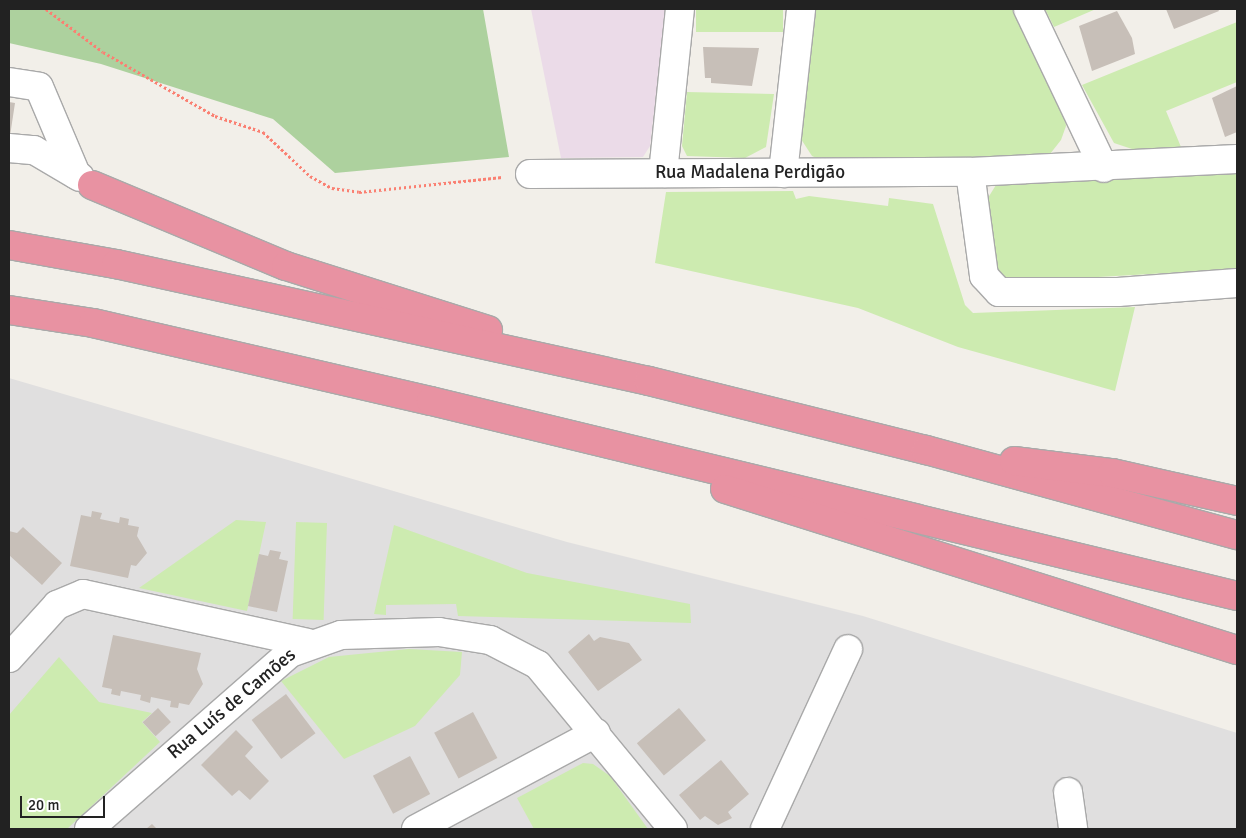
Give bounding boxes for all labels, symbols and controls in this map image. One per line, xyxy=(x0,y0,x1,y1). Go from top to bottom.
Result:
street label: Rua Madalena Perdigão xyxy=(655,162,845,184)
street label: Rua Luís de Camões xyxy=(163,644,301,764)
scale bar xyxy=(22,786,108,818)
text: 20 m xyxy=(28,796,59,814)

